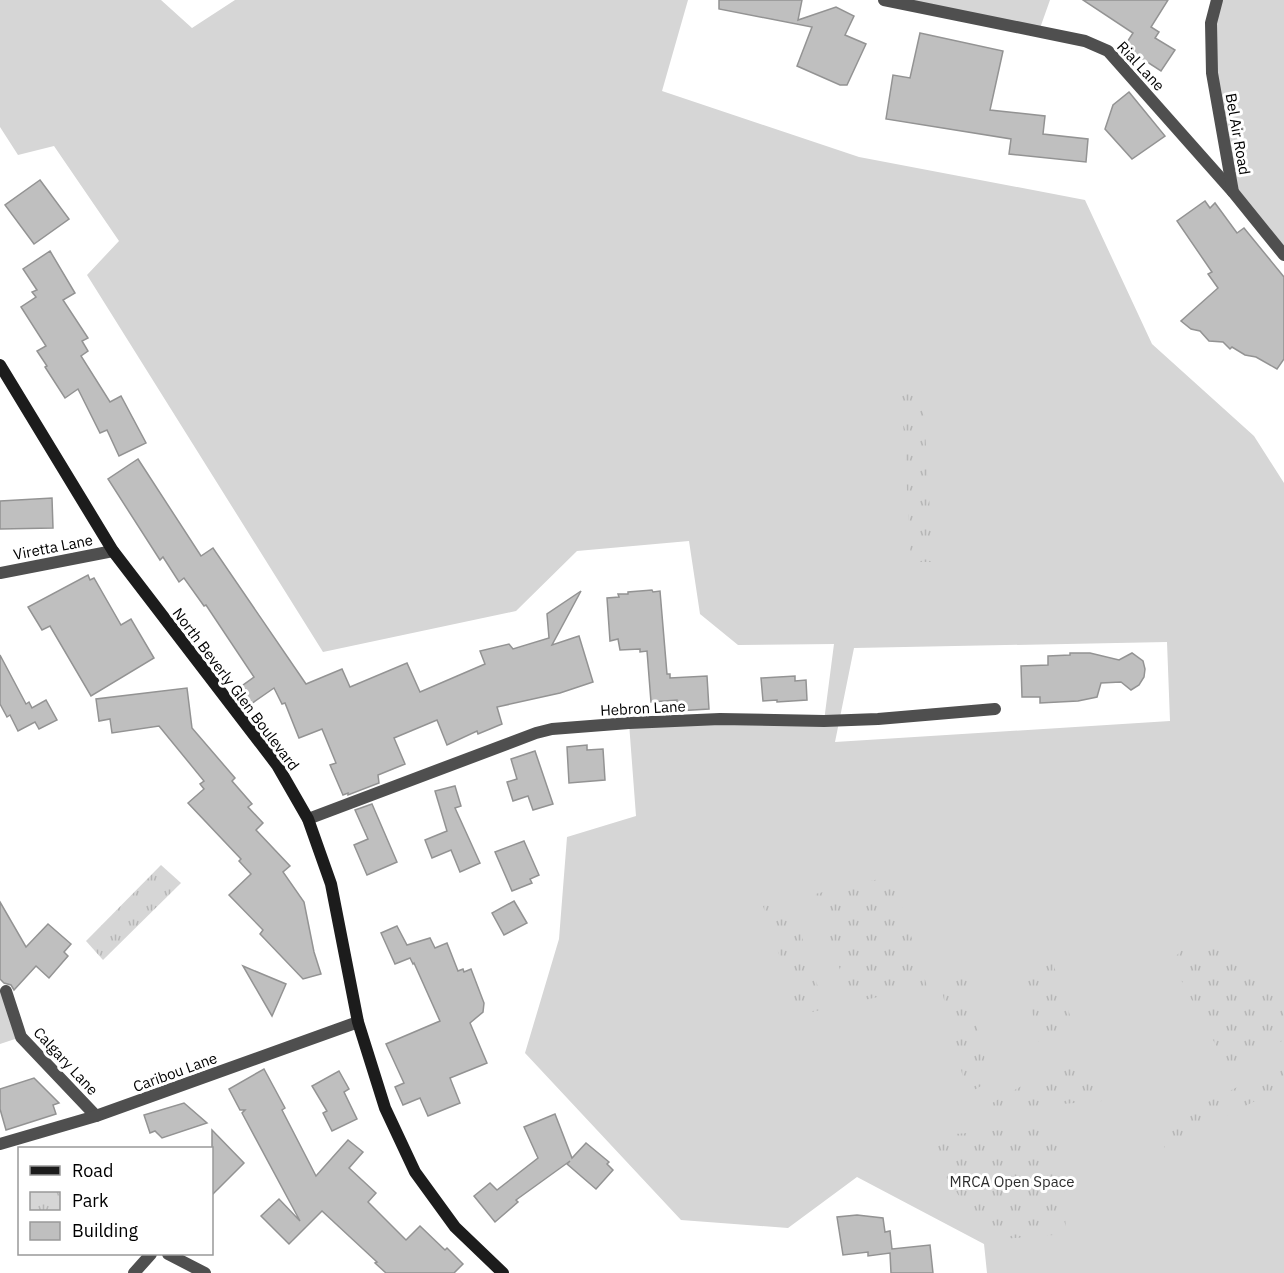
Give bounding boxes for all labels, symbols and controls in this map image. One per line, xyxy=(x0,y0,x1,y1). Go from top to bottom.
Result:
street label: Rial Lane xyxy=(1113,37,1169,95)
street label: Bel Air Road xyxy=(1221,92,1255,176)
street label: Viretta Lane xyxy=(12,530,94,564)
street label: North Beverly Glen Boulevard xyxy=(169,604,303,774)
street label: Hebron Lane xyxy=(600,696,686,720)
street label: Calgary Lane xyxy=(30,1023,102,1099)
street label: Caribou Lane xyxy=(130,1048,220,1096)
legend xyxy=(18,1147,213,1255)
text: Road xyxy=(72,1159,113,1182)
park label: MRCA Open Space xyxy=(950,1172,1074,1191)
text: Park xyxy=(72,1189,109,1212)
text: Building xyxy=(72,1219,139,1242)

